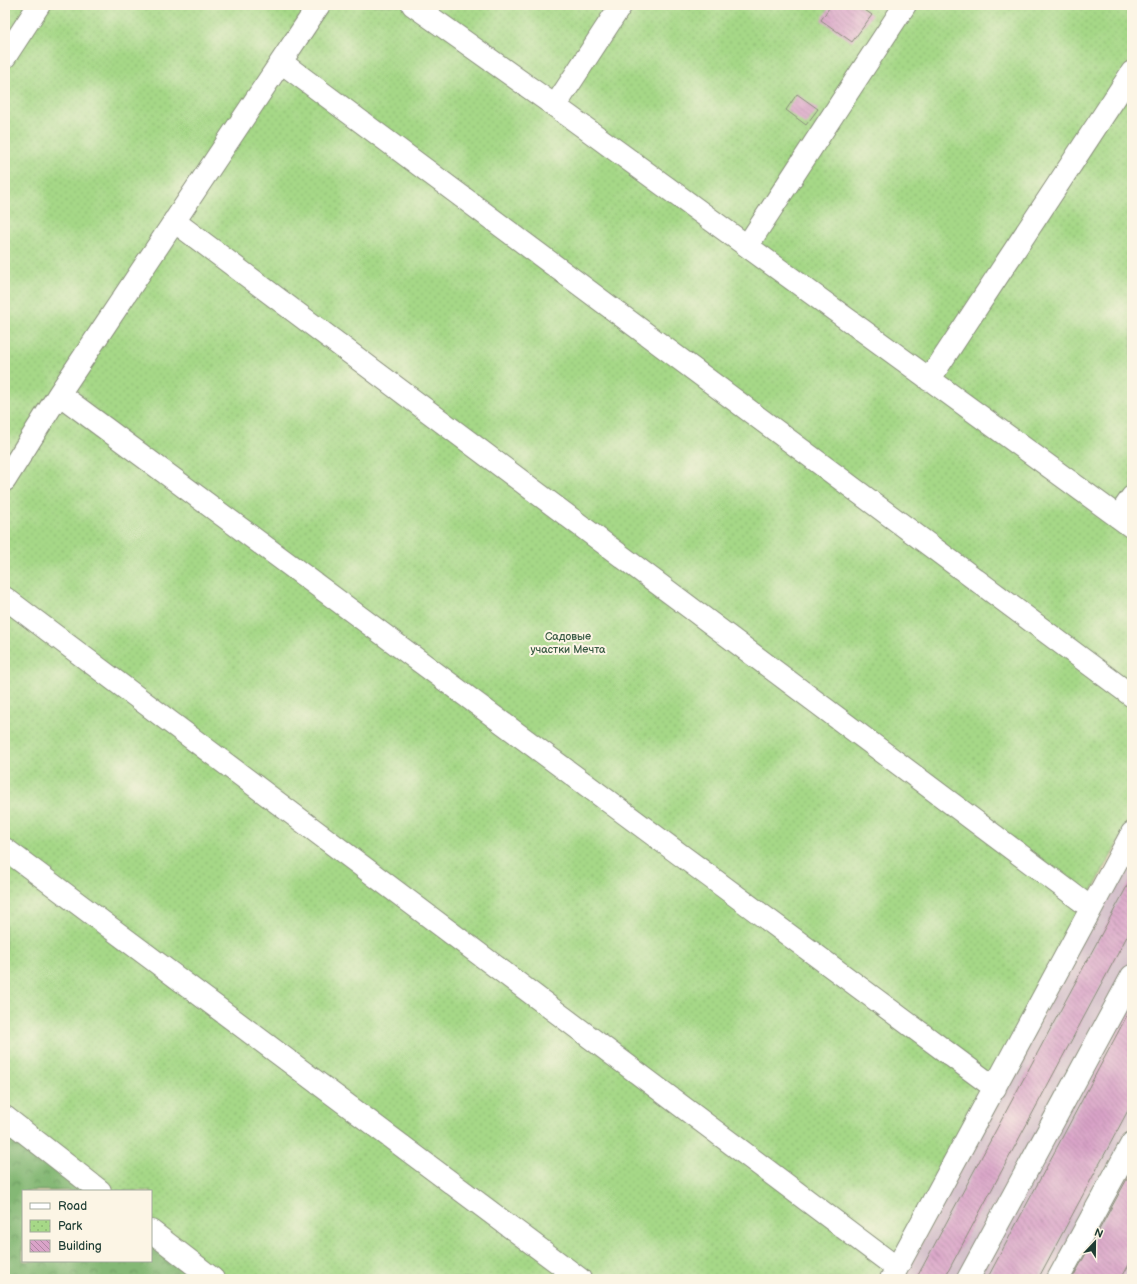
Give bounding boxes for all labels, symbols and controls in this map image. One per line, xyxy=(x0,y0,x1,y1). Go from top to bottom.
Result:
park label: Садовые участки Мечта xyxy=(530,630,606,656)
legend xyxy=(22,1190,152,1262)
text: Road xyxy=(58,1199,87,1214)
text: Park xyxy=(58,1219,82,1234)
north arrow xyxy=(1075,1222,1115,1262)
text: N xyxy=(1092,1226,1105,1241)
text: Building xyxy=(58,1239,102,1254)

